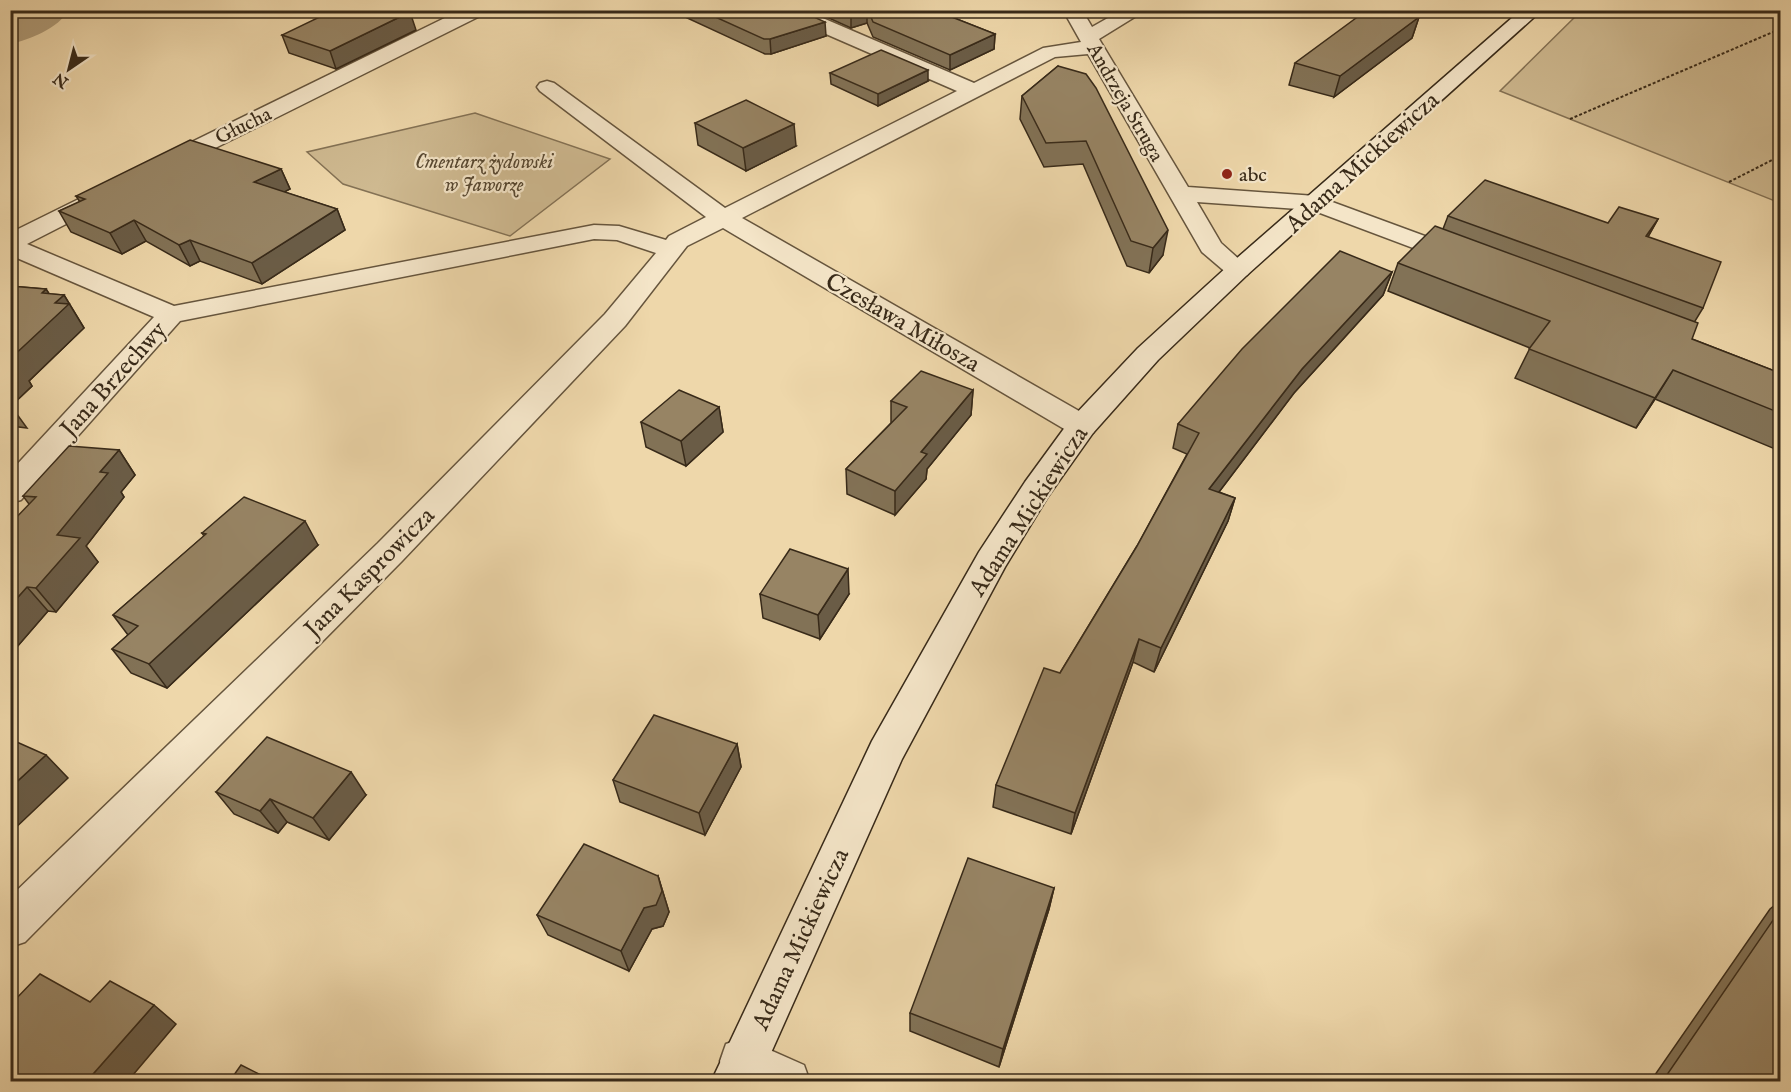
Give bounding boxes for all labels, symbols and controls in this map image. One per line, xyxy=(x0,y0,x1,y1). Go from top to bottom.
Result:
street label: Andrzeja Struga xyxy=(1080,38,1169,167)
north arrow xyxy=(39,39,99,99)
text: N xyxy=(50,67,74,92)
street label: Adama Mickiewicza xyxy=(1279,85,1447,241)
street label: Głucha xyxy=(211,102,276,151)
park label: Cmentarz żydowski w Jaworze xyxy=(415,150,554,198)
place label: abc xyxy=(1239,163,1267,188)
marker: abc xyxy=(1220,167,1234,181)
street label: Czesława Miłosza xyxy=(819,266,986,380)
street label: Jana Brzechwy xyxy=(52,316,174,446)
street label: Adama Mickiewicza xyxy=(962,420,1096,604)
street label: Jana Kasprowicza xyxy=(296,501,442,647)
street label: Adama Mickiewicza xyxy=(745,843,857,1036)

